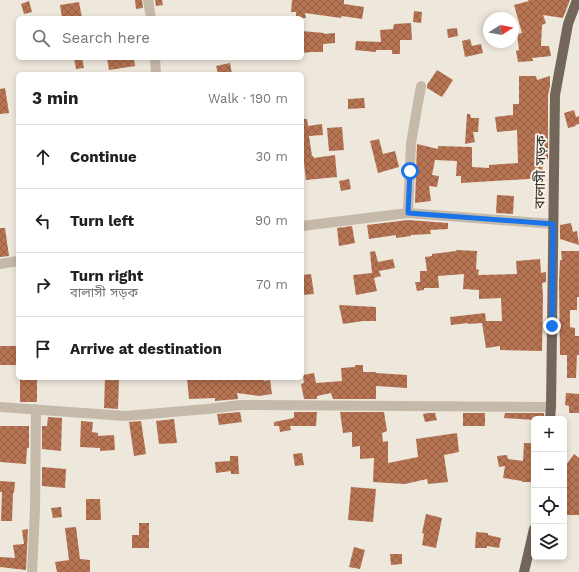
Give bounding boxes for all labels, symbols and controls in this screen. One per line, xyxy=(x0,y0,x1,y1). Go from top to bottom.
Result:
north arrow xyxy=(483,12,519,48)
search box xyxy=(16,16,304,60)
icon: search xyxy=(30,27,52,49)
text: Search here xyxy=(62,29,150,47)
text: 3 min xyxy=(32,88,78,108)
text: Walk · 190 m xyxy=(208,91,288,106)
street label: বালাসী সড়ক xyxy=(531,135,549,210)
icon: ahead xyxy=(32,146,54,168)
text: Continue xyxy=(70,148,137,166)
text: 30 m xyxy=(256,149,288,164)
route start xyxy=(401,162,419,180)
icon: left xyxy=(32,210,54,232)
text: Turn left xyxy=(70,212,134,230)
text: 90 m xyxy=(255,213,288,228)
text: Turn right xyxy=(70,267,143,285)
icon: right xyxy=(32,274,54,296)
text: 70 m xyxy=(256,277,288,292)
text: বালাসী সড়ক xyxy=(70,285,138,300)
route end xyxy=(543,317,561,335)
icon: arrive xyxy=(32,338,54,360)
text: Arrive at destination xyxy=(70,340,222,358)
map controls xyxy=(531,416,567,560)
button: + xyxy=(531,416,567,452)
button: − xyxy=(531,452,567,488)
button: locate xyxy=(531,488,567,524)
button: layers xyxy=(531,524,567,560)

